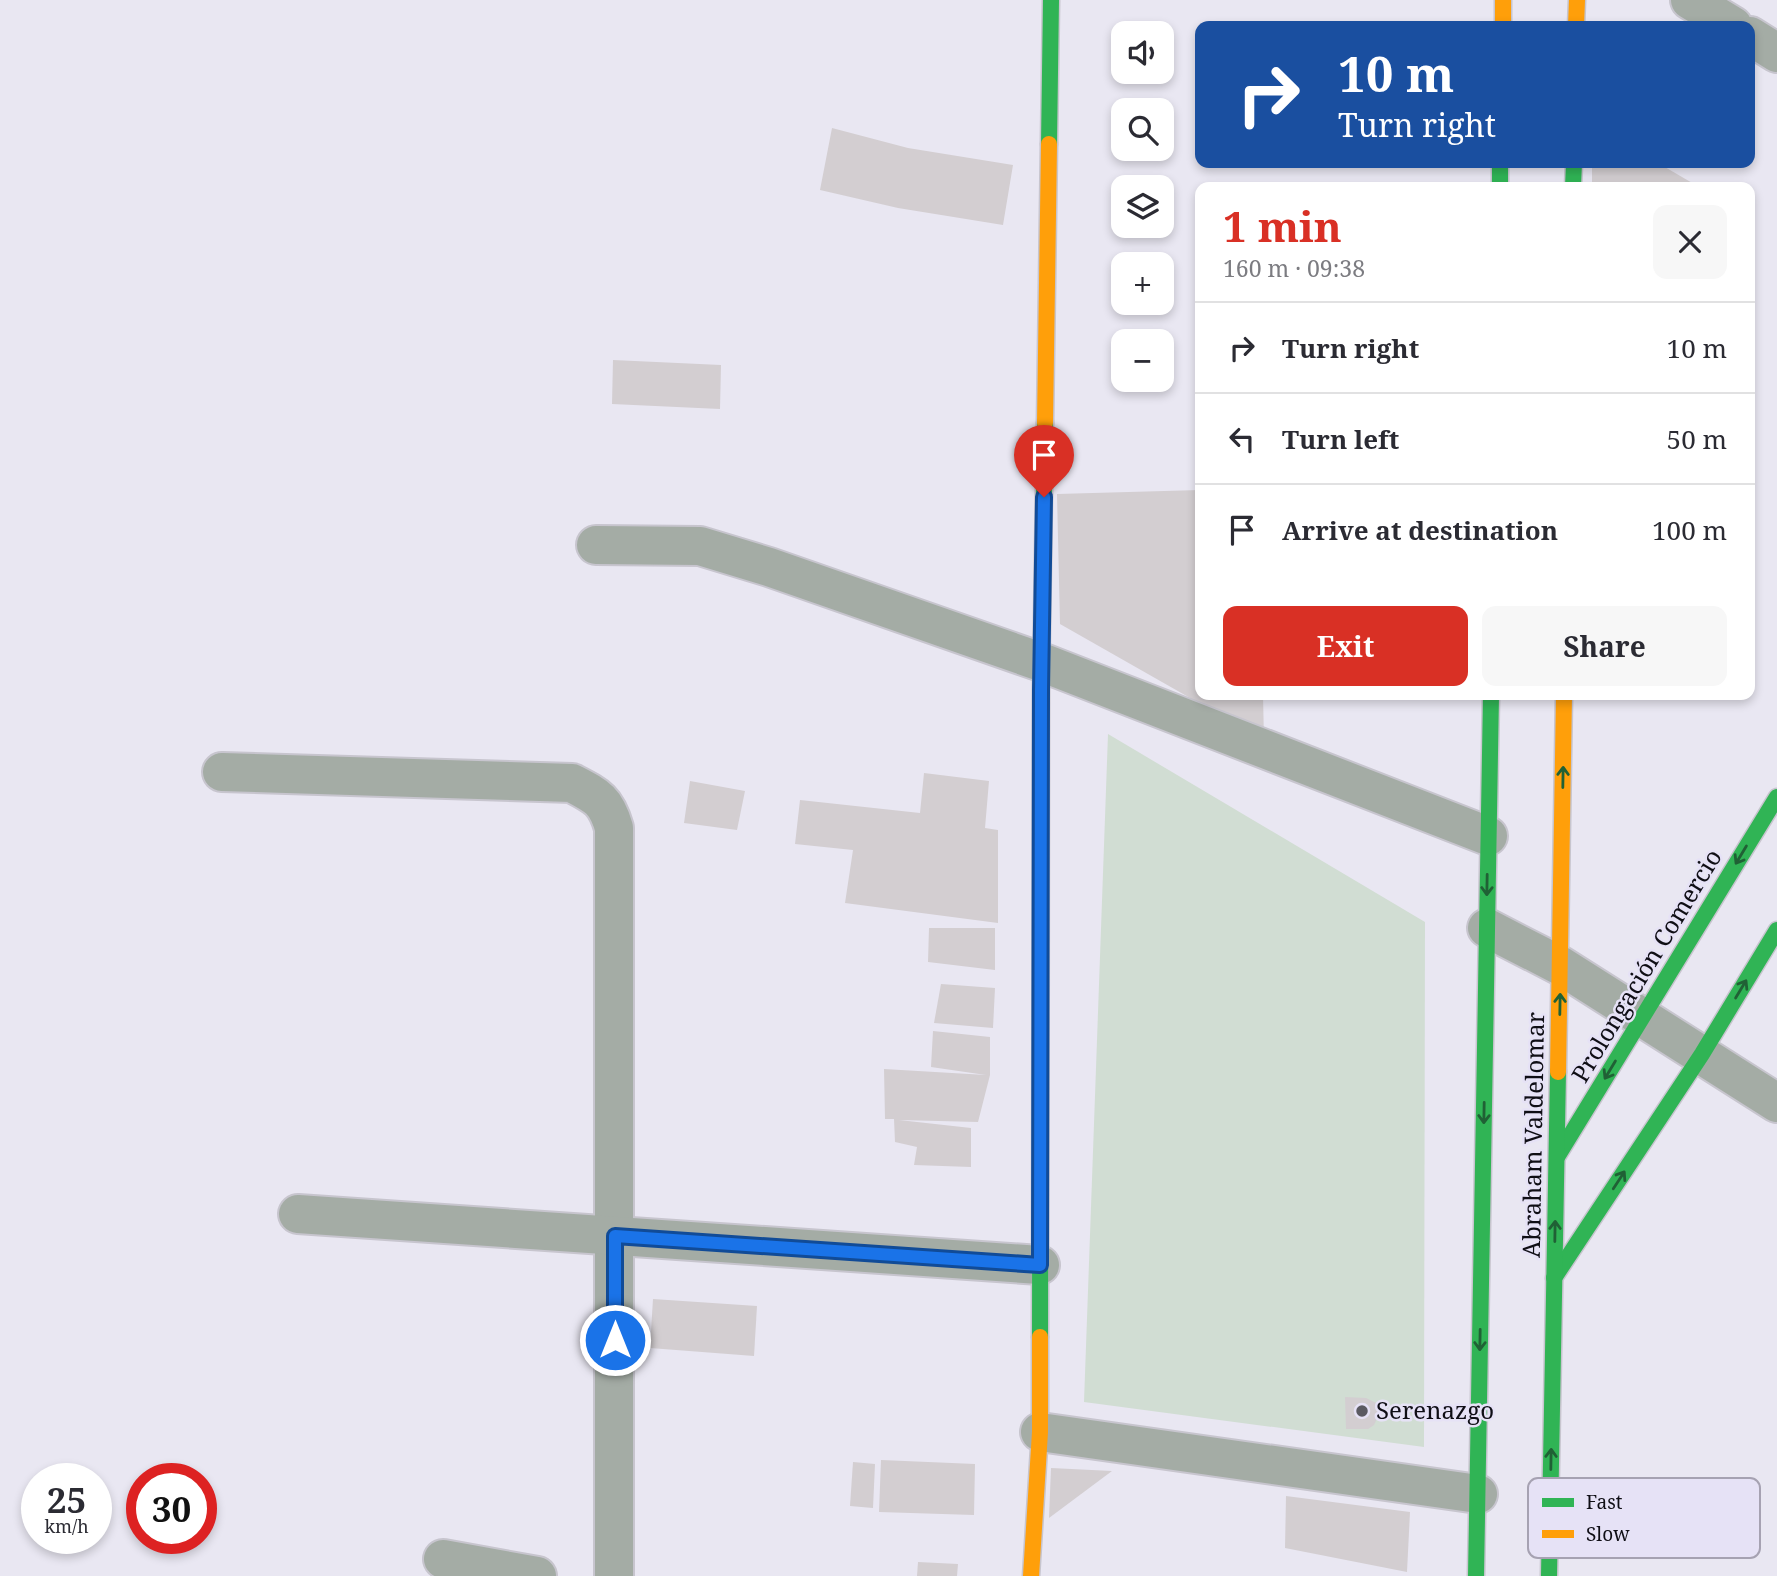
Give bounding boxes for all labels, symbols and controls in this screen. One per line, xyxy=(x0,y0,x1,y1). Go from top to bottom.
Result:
map controls xyxy=(1111,21,1174,392)
button: sound xyxy=(1111,21,1174,84)
text: 10 m xyxy=(1338,40,1454,106)
icon: right xyxy=(1223,49,1314,140)
button: search xyxy=(1111,98,1174,161)
text: Turn right xyxy=(1338,103,1496,146)
button: layers xyxy=(1111,175,1174,238)
text: 1 min xyxy=(1223,197,1342,254)
button: close xyxy=(1653,205,1727,279)
button: + xyxy=(1111,252,1174,315)
text: 160 m · 09:38 xyxy=(1223,252,1365,284)
button: − xyxy=(1111,329,1174,392)
icon: right xyxy=(1223,329,1261,367)
text: Turn right xyxy=(1282,330,1419,366)
text: 10 m xyxy=(1667,330,1727,366)
icon: left xyxy=(1223,420,1261,458)
text: Turn left xyxy=(1282,421,1399,457)
text: 50 m xyxy=(1667,421,1727,457)
pin xyxy=(1014,425,1074,497)
icon: arrive xyxy=(1025,436,1063,474)
icon: arrive xyxy=(1223,511,1261,549)
text: Arrive at destination xyxy=(1282,512,1558,548)
text: 100 m xyxy=(1652,512,1727,548)
button: Exit xyxy=(1223,606,1468,686)
button: Share xyxy=(1482,606,1727,686)
one-way arrow xyxy=(1556,765,1569,788)
street label: Prolongación Comercio xyxy=(1563,842,1729,1088)
one-way arrow xyxy=(1734,845,1748,865)
one-way arrow xyxy=(1481,874,1494,897)
one-way arrow xyxy=(1735,979,1749,999)
one-way arrow xyxy=(1553,993,1567,1016)
street label: Abraham Valdelomar xyxy=(1514,1012,1551,1258)
one-way arrow xyxy=(1603,1060,1617,1080)
one-way arrow xyxy=(1477,1101,1491,1124)
one-way arrow xyxy=(1612,1171,1626,1191)
one-way arrow xyxy=(1548,1220,1562,1243)
position arrow xyxy=(578,1303,652,1377)
one-way arrow xyxy=(1474,1329,1487,1352)
place label: Serenazgo xyxy=(1376,1393,1494,1426)
marker: Serenazgo xyxy=(1354,1403,1370,1419)
one-way arrow xyxy=(1544,1448,1558,1471)
speed limit sign: 30 xyxy=(126,1463,217,1554)
text: 25 xyxy=(47,1476,86,1523)
legend xyxy=(1528,1478,1760,1558)
text: Fast xyxy=(1586,1489,1623,1515)
text: km/h xyxy=(44,1514,89,1538)
text: Slow xyxy=(1586,1521,1630,1547)

